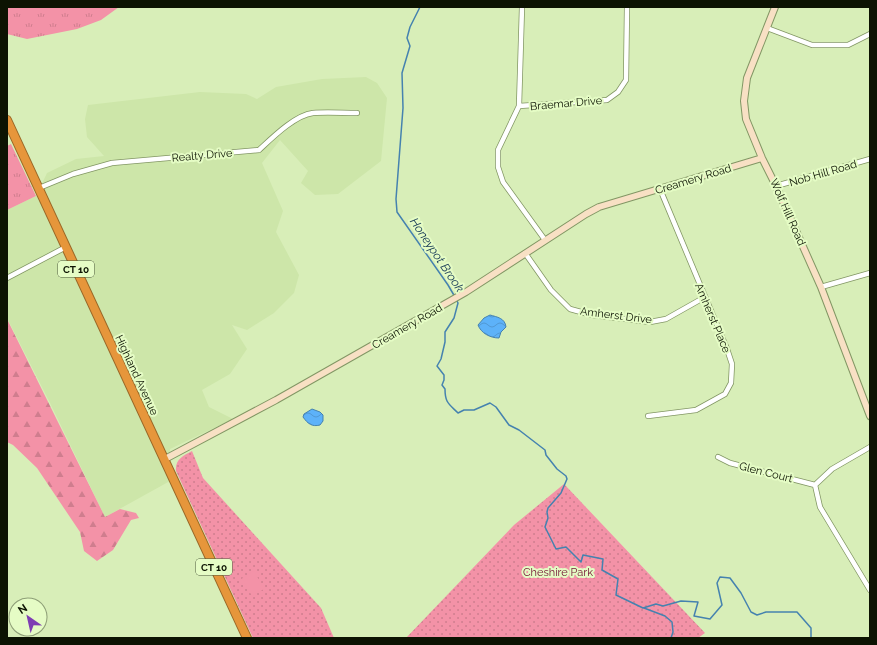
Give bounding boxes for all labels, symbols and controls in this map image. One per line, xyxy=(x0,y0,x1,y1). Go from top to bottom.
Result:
street label: Braemar Drive xyxy=(529,94,603,113)
street label: Realty Drive xyxy=(171,146,233,165)
street label: Nob Hill Road xyxy=(788,158,859,189)
street label: Creamery Road xyxy=(653,162,733,197)
street label: Wolf Hill Road xyxy=(767,177,808,248)
water label: Honeypot Brook xyxy=(407,215,467,295)
road number: CT 10 xyxy=(58,261,94,277)
street label: Amherst Place xyxy=(692,281,733,355)
street label: Creamery Road xyxy=(370,301,445,352)
street label: Amherst Drive xyxy=(579,305,653,326)
street label: Highland Avenue xyxy=(112,333,161,418)
street label: Glen Court xyxy=(738,460,794,485)
road number: CT 10 xyxy=(196,559,232,575)
park label: Cheshire Park xyxy=(523,566,593,579)
north arrow xyxy=(8,597,48,637)
text: N xyxy=(16,601,30,617)

